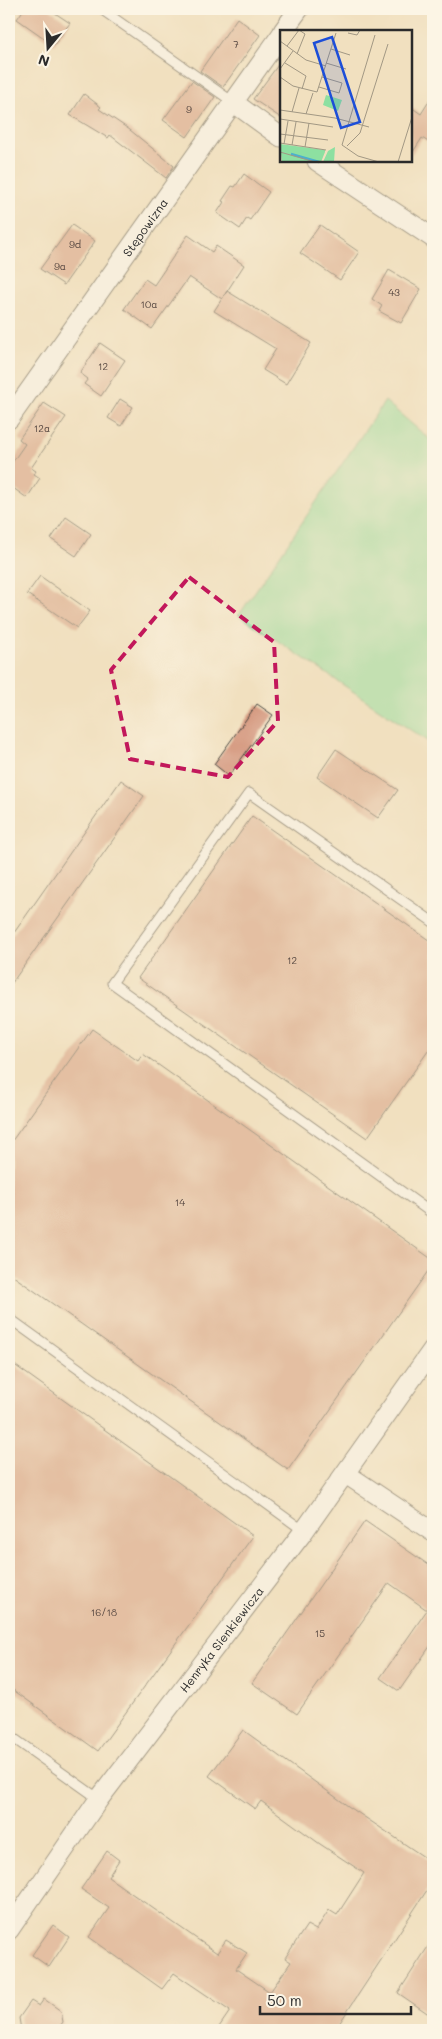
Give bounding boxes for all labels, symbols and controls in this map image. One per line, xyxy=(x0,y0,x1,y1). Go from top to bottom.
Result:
north arrow xyxy=(22,22,72,72)
inset map xyxy=(280,30,412,162)
house number: 7 xyxy=(233,37,239,51)
text: N xyxy=(36,50,52,72)
house number: 9 xyxy=(186,102,192,116)
street label: Stępowizna xyxy=(119,195,171,260)
house number: 9d xyxy=(69,237,81,251)
house number: 9a xyxy=(54,259,66,273)
house number: 43 xyxy=(388,285,400,299)
house number: 10a xyxy=(141,297,157,311)
house number: 12 xyxy=(98,359,108,373)
house number: 12a xyxy=(34,421,50,435)
house number: 12 xyxy=(287,953,297,967)
house number: 14 xyxy=(175,1195,185,1209)
street label: Henryka Sienkiewicza xyxy=(176,1583,267,1695)
house number: 16/18 xyxy=(91,1605,117,1619)
house number: 15 xyxy=(315,1626,325,1640)
scale bar xyxy=(260,1984,411,2016)
text: 50 m xyxy=(267,1990,302,2010)

